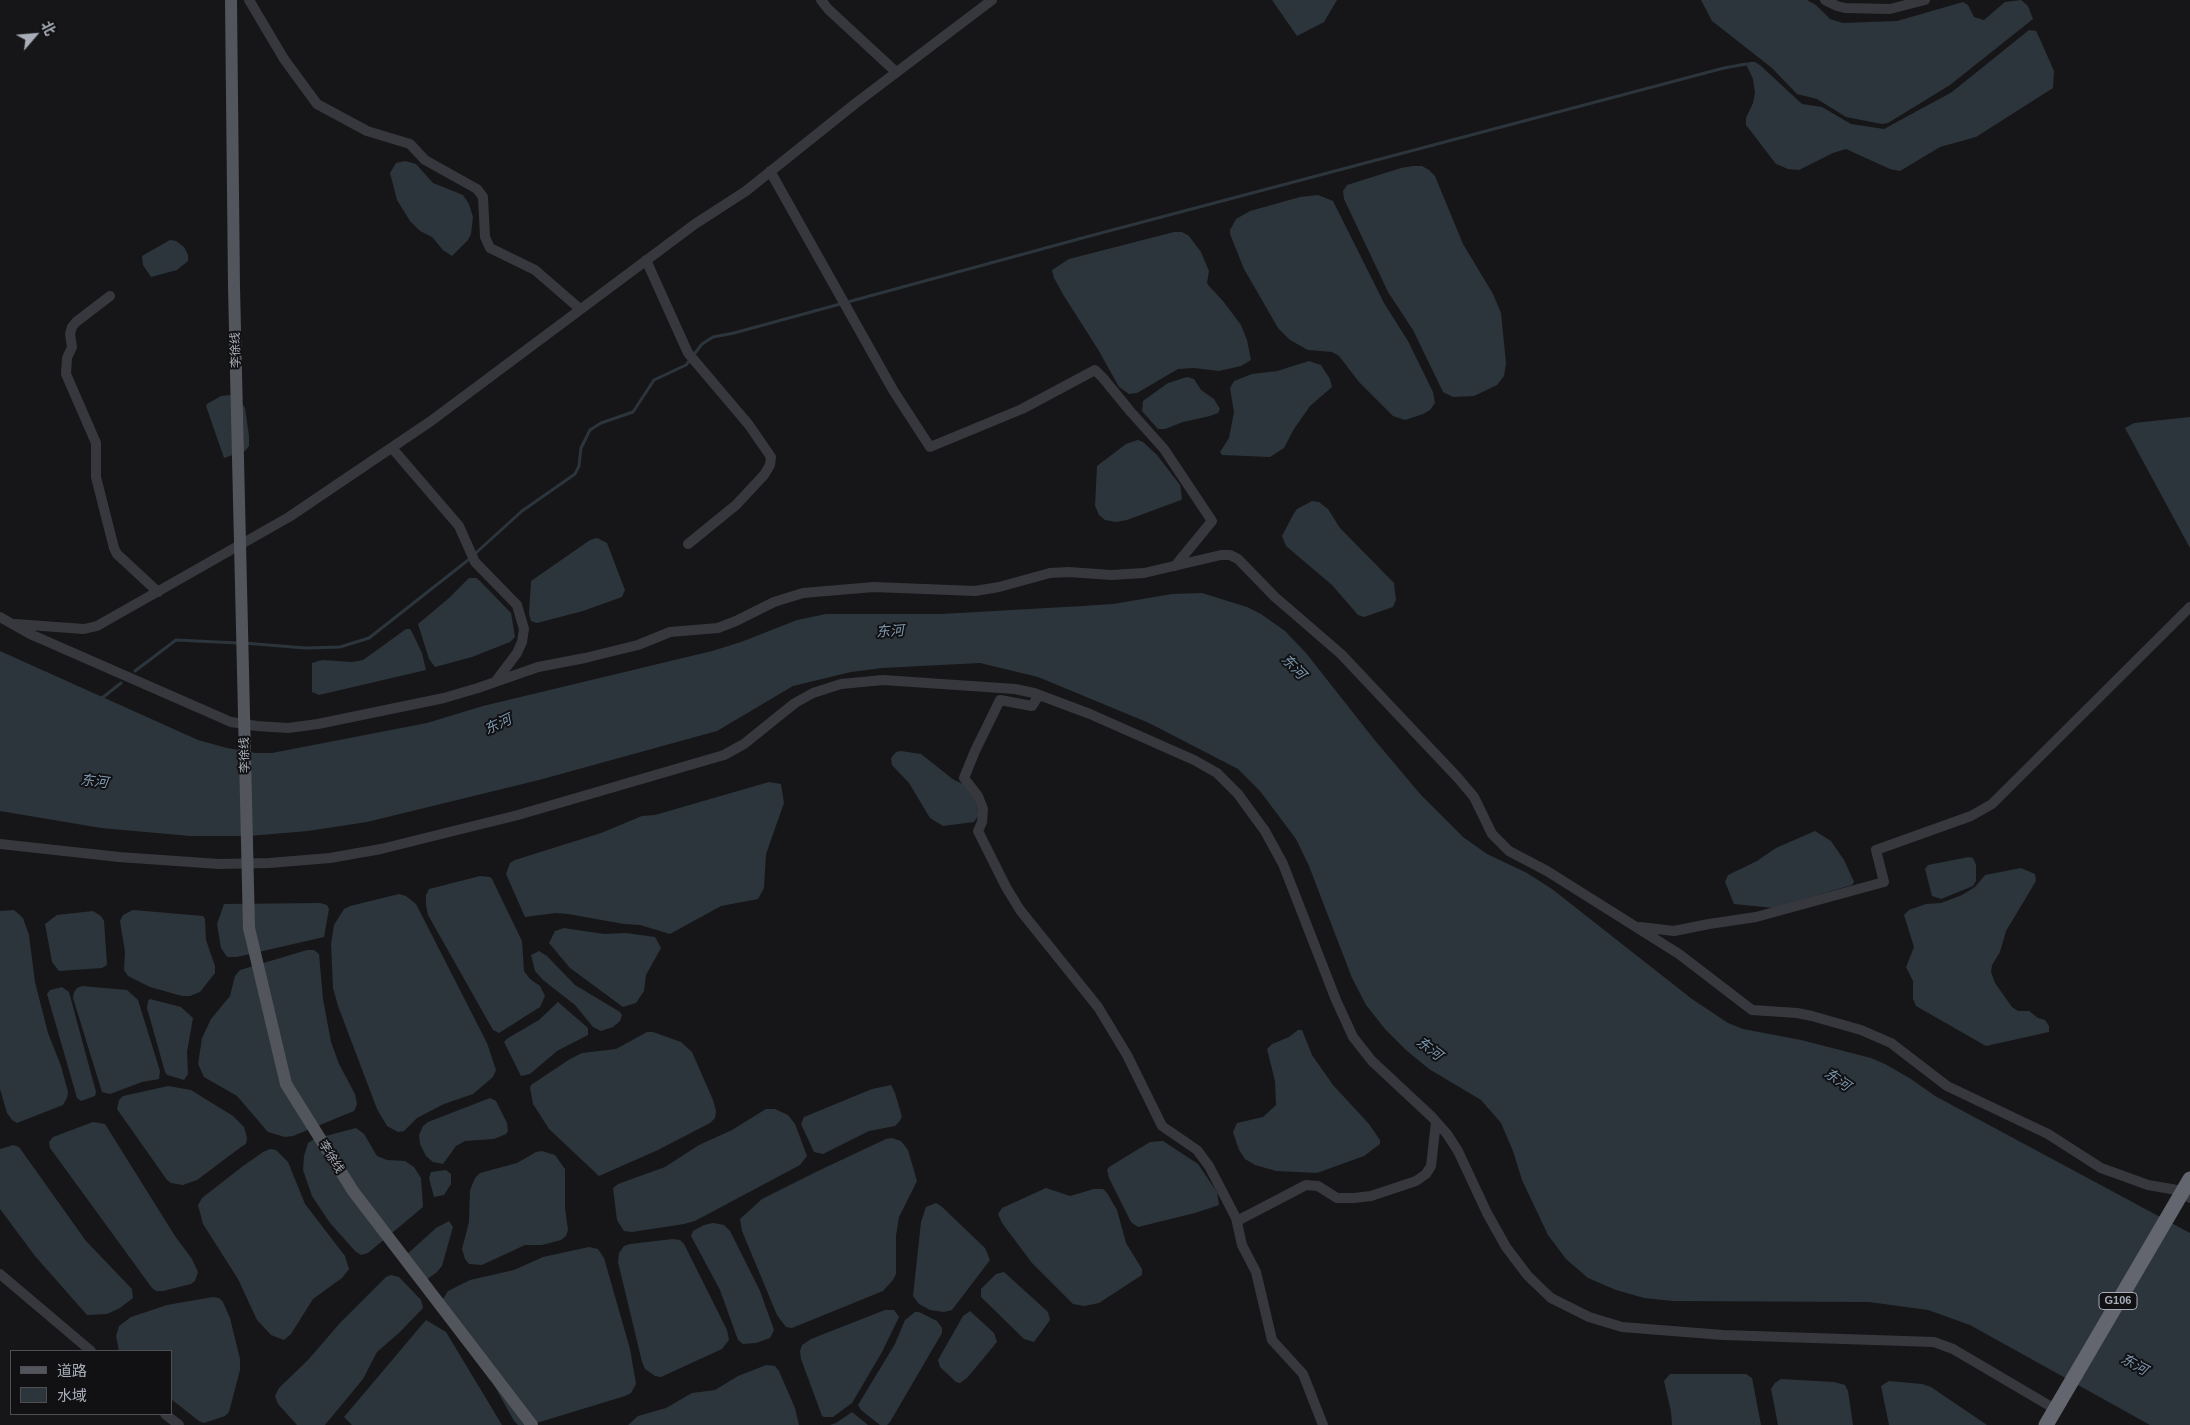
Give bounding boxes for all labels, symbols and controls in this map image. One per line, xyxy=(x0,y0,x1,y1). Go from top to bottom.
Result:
north arrow xyxy=(10,10,60,60)
text: 北 xyxy=(38,18,59,38)
street label: 李徐线 xyxy=(228,332,244,368)
water label: 东河 xyxy=(875,623,905,641)
water label: 东河 xyxy=(1277,651,1309,683)
water label: 东河 xyxy=(482,711,514,739)
street label: 李徐线 xyxy=(237,737,253,773)
water label: 东河 xyxy=(79,772,109,792)
water label: 东河 xyxy=(1413,1034,1445,1064)
water label: 东河 xyxy=(1821,1065,1853,1095)
street label: 李徐线 xyxy=(315,1138,347,1176)
road number: G106 xyxy=(2099,1292,2137,1310)
legend xyxy=(10,1350,172,1415)
water label: 东河 xyxy=(2118,1351,2150,1379)
text: 道路 xyxy=(57,1362,87,1379)
text: 水域 xyxy=(57,1387,87,1404)

